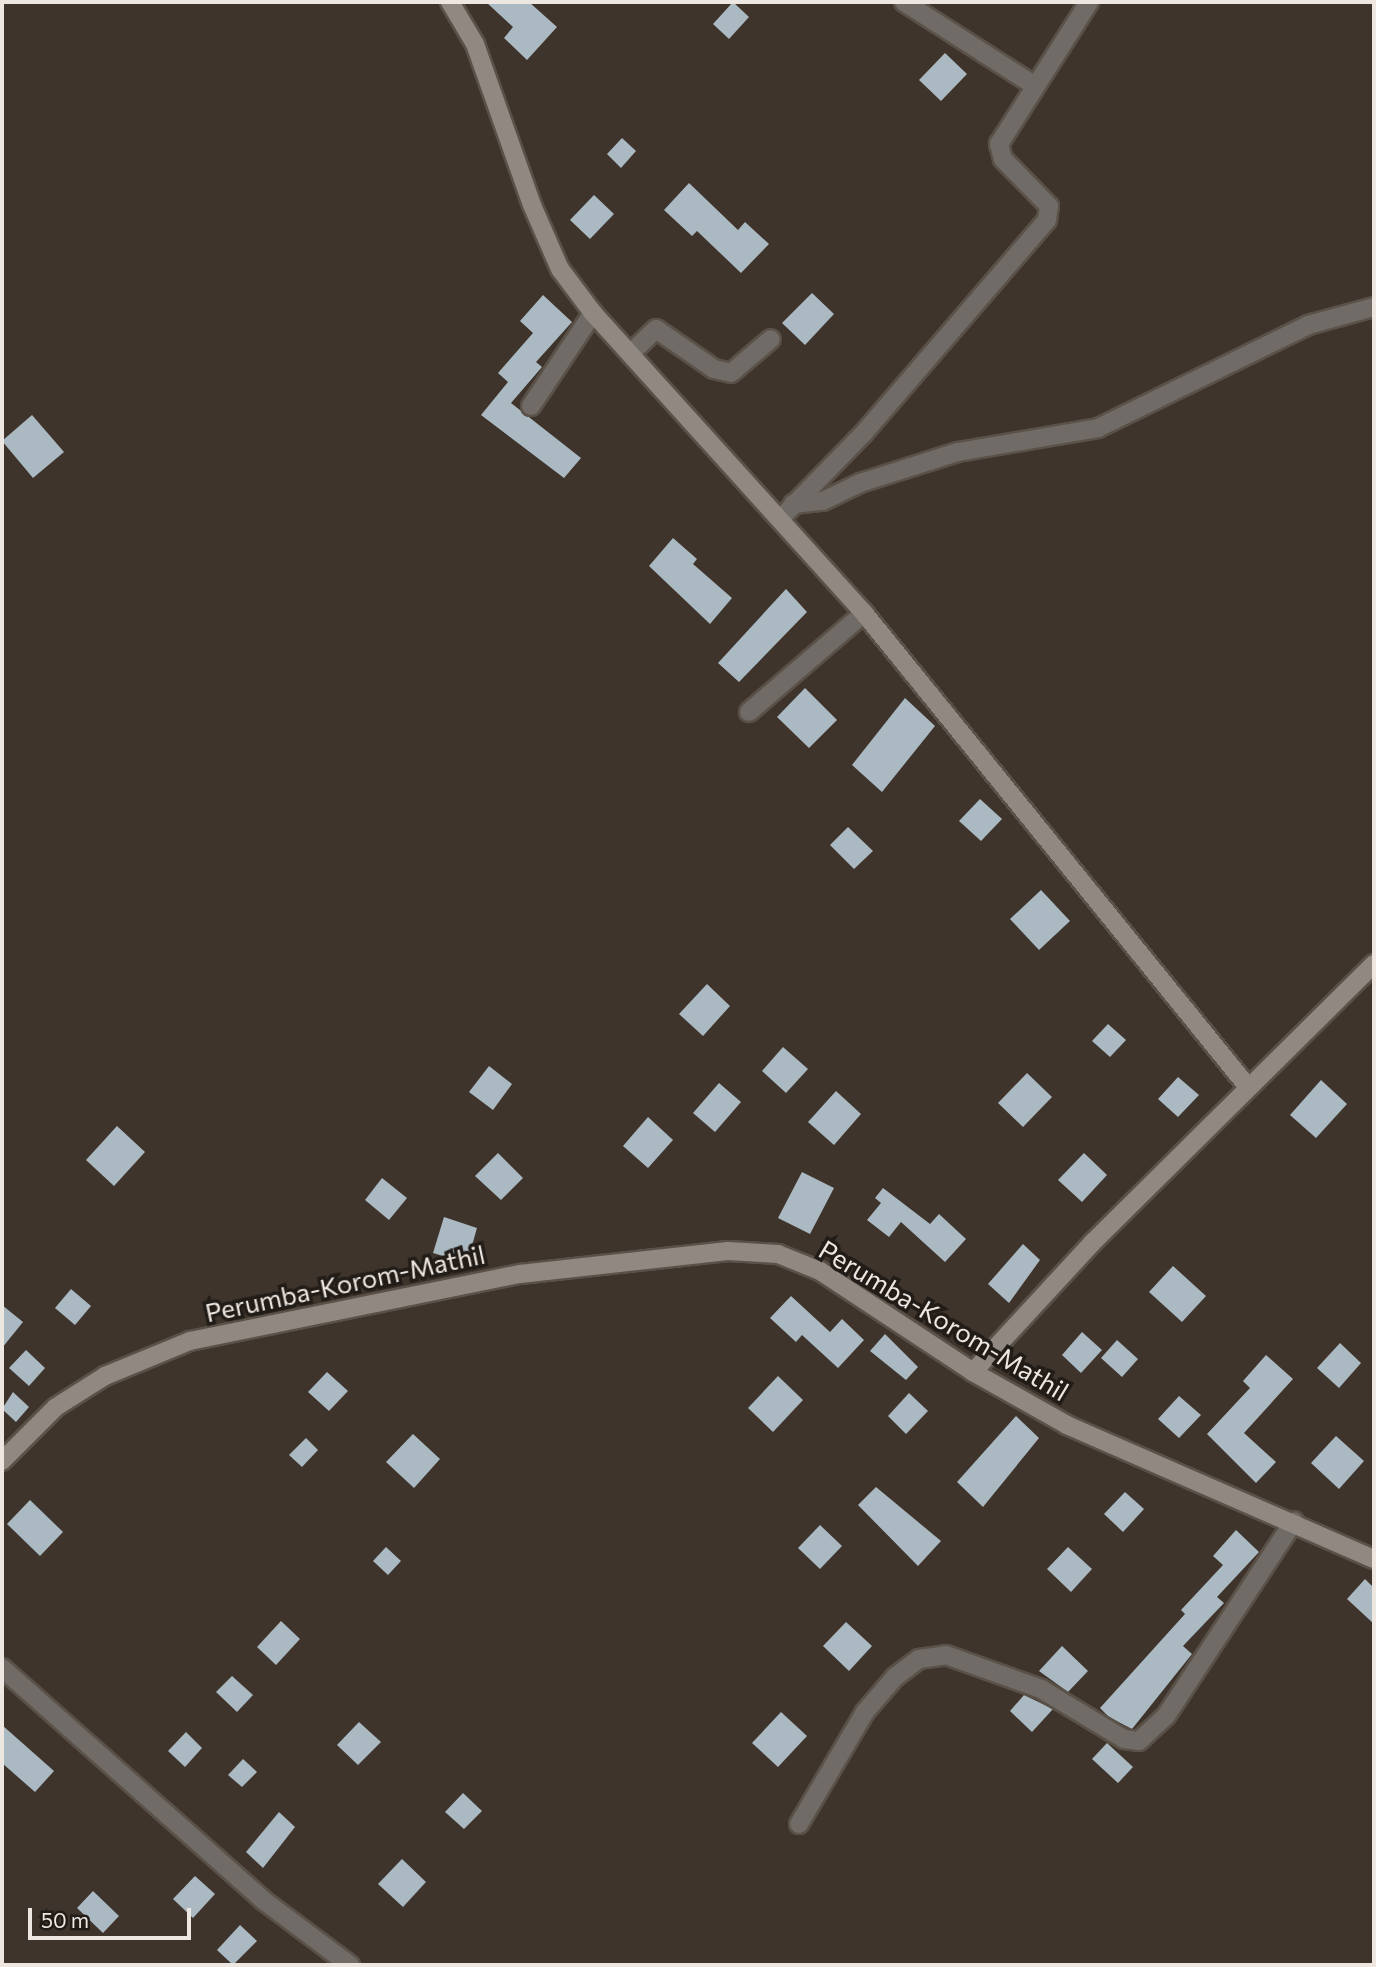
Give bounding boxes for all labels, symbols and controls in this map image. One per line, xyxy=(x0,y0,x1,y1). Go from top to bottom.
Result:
street label: Perumba-Korom-Mathil xyxy=(814,1233,1074,1407)
street label: Perumba-Korom-Mathil xyxy=(202,1238,488,1328)
scale bar xyxy=(32,1894,194,1938)
text: 50 m xyxy=(41,1907,89,1932)

